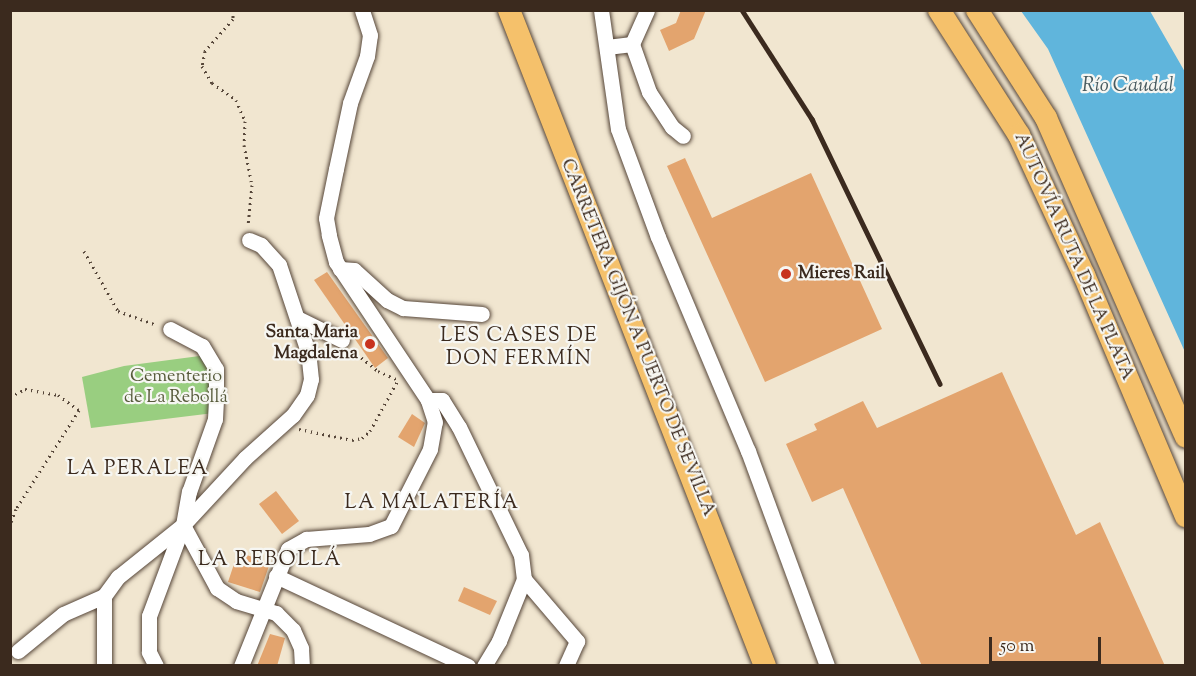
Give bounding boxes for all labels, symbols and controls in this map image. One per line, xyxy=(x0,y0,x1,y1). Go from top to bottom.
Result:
water label: Río Caudal xyxy=(1082,74,1174,98)
street label: AUTOVÍA RUTA DE LA PLATA xyxy=(1008,130,1138,384)
street label: CARRETERA GIJÓN A PUERTO DE SEVILLA xyxy=(555,156,719,520)
place label: Mieres Rail xyxy=(798,263,885,285)
marker: Mieres Rail xyxy=(779,267,793,281)
place label: Santa Maria Magdalena xyxy=(265,323,358,366)
district label: LES CASES DE DON FERMÍN xyxy=(440,325,598,372)
marker: Santa Maria Magdalena xyxy=(363,337,377,351)
park label: Cementerio de La Rebollá xyxy=(124,367,228,410)
district label: LA PERALEA xyxy=(67,457,209,481)
district label: LA MALATERÍA xyxy=(344,491,520,515)
district label: LA REBOLLÁ xyxy=(198,548,342,572)
scale bar xyxy=(992,625,1104,663)
text: 50 m xyxy=(1000,634,1034,660)

